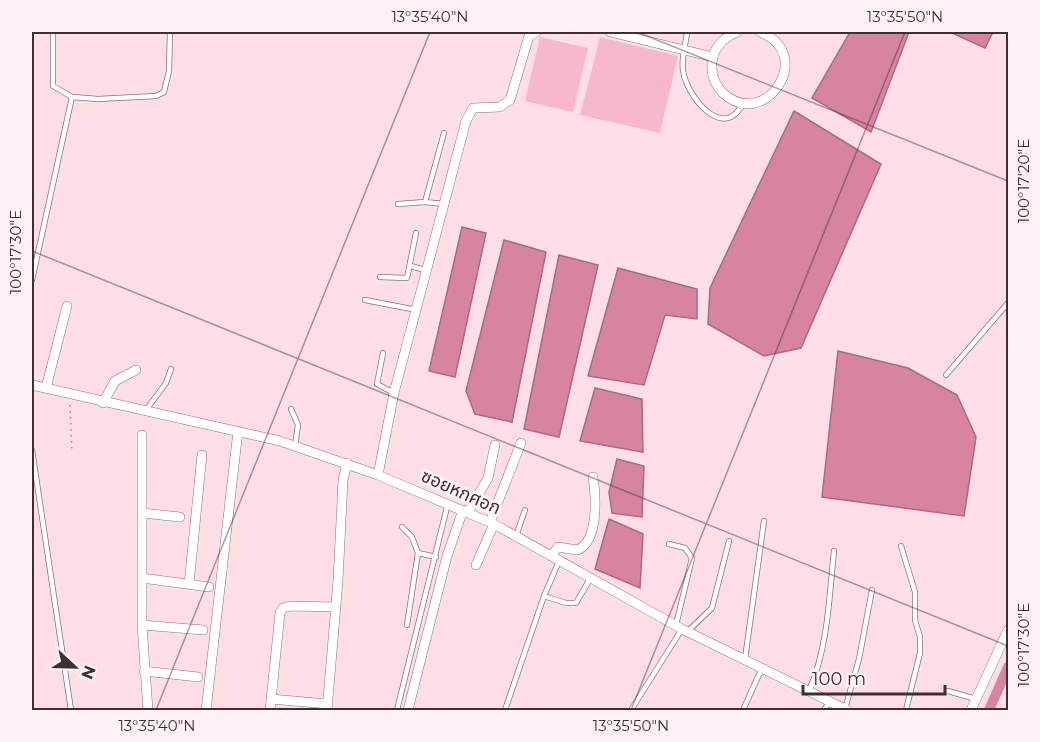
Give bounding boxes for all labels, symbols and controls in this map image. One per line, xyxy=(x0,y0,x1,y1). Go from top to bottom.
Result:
text: 13°35'40"N xyxy=(391,7,469,26)
text: 13°35'50"N xyxy=(867,7,943,26)
text: 100°17'20"E xyxy=(1014,139,1033,223)
text: 100°17'30"E xyxy=(6,210,25,294)
street label: ซอยหกศอก xyxy=(418,465,504,519)
text: 100°17'30"E xyxy=(1014,603,1033,687)
north arrow xyxy=(45,637,105,697)
scale bar xyxy=(803,658,946,696)
text: N xyxy=(77,663,100,682)
text: 100 m xyxy=(812,668,866,690)
text: 13°35'40"N xyxy=(118,716,196,735)
text: 13°35'50"N xyxy=(593,716,669,735)

